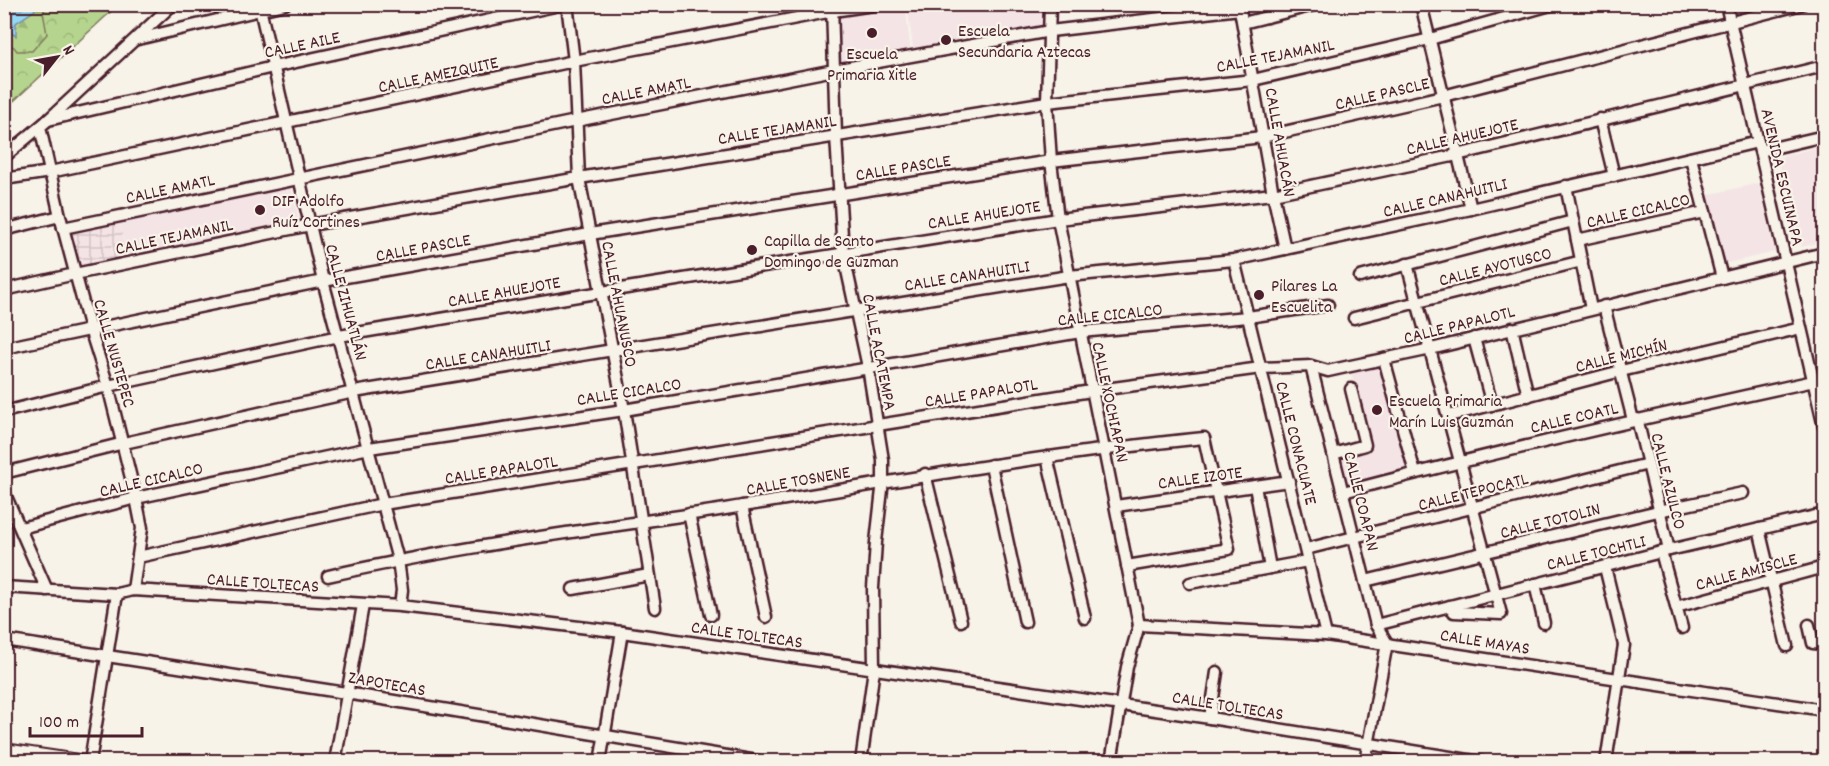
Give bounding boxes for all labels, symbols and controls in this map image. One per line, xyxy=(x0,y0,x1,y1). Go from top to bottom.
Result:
place label: Escuela Secundaria Aztecas xyxy=(958,20,1091,66)
street label: CALLE AILE xyxy=(262,26,343,67)
marker: Escuela Primaria Xitle xyxy=(865,26,879,40)
north arrow xyxy=(27,27,87,87)
marker: Escuela Secundaria Aztecas xyxy=(939,33,953,47)
street label: CALLE TEJAMANIL xyxy=(1214,34,1337,81)
text: N xyxy=(56,41,80,60)
place label: Escuela Primaria Xitle xyxy=(827,43,917,89)
street label: CALLE AMEZQUITE xyxy=(376,51,501,101)
street label: CALLE AMATL xyxy=(600,71,694,113)
street label: CALLE PASCLE xyxy=(1333,72,1432,118)
street label: CALLE AHUACÁN xyxy=(1257,86,1300,199)
street label: AVENIDA ESCUINAPA xyxy=(1753,106,1809,249)
street label: CALLE TEJAMANIL xyxy=(716,110,839,153)
street label: CALLE AHUEJOTE xyxy=(1404,113,1521,163)
street label: CALLE PASCLE xyxy=(854,150,953,189)
street label: CALLE AMATL xyxy=(124,169,218,212)
street label: CALLE CANAHUITLI xyxy=(1381,173,1511,226)
street label: CALLE CICALCO xyxy=(1584,188,1693,236)
place label: DIF Adolfo Ruíz Cortines xyxy=(272,190,360,236)
street label: CALLE AHUEJOTE xyxy=(926,195,1043,238)
marker: DIF Adolfo Ruíz Cortines xyxy=(253,203,267,217)
street label: CALLE TEJAMANIL xyxy=(113,214,236,263)
street label: CALLE PASCLE xyxy=(374,229,473,270)
place label: Capilla de Santo Domingo de Guzman xyxy=(764,230,899,276)
street label: CALLE AHUANUSCO xyxy=(593,239,642,370)
street label: CALLE ZIHUATLÁN xyxy=(317,242,372,364)
street label: CALLE AYOTUSCO xyxy=(1437,242,1555,295)
marker: Capilla de Santo Domingo de Guzman xyxy=(745,243,759,257)
street label: CALLE CANAHUITLI xyxy=(903,255,1032,300)
street label: CALLE AHUEJOTE xyxy=(446,271,563,316)
place label: Pilares La Escuelita xyxy=(1271,275,1338,321)
marker: Pilares La Escuelita xyxy=(1252,288,1266,302)
street label: CALLE ACATEMPA xyxy=(854,292,901,413)
street label: CALLE NUSTEPEC xyxy=(85,296,140,411)
street label: CALLE CICALCO xyxy=(1056,299,1164,334)
street label: CALLE PAPALOTL xyxy=(1401,300,1519,352)
street label: CALLE CANAHUITLI xyxy=(424,334,553,379)
street label: CALLE MICHÍN xyxy=(1573,334,1670,381)
street label: CALLE XOCHIAPAN xyxy=(1084,340,1134,465)
street label: CALLE CICALCO xyxy=(575,373,683,414)
street label: CALLE PAPALOTL xyxy=(923,373,1040,416)
street label: CALLE CONACUATE xyxy=(1267,379,1322,508)
place label: Escuela Primaria Marín Luis Guzmán xyxy=(1389,390,1514,436)
street label: CALLE COATL xyxy=(1528,397,1622,442)
marker: Escuela Primaria Marín Luis Guzmán xyxy=(1370,403,1384,417)
street label: CALLE AZULCO xyxy=(1642,431,1691,533)
street label: CALLE COAPAN xyxy=(1335,449,1384,554)
street label: CALLE PAPALOTL xyxy=(443,450,560,493)
street label: CALLE CICALCO xyxy=(97,457,206,505)
street label: CALLE TOSNENE xyxy=(744,461,852,504)
street label: CALLE IZOTE xyxy=(1157,461,1244,498)
street label: CALLE TEPOCATL xyxy=(1416,467,1532,519)
street label: CALLE TOTOLIN xyxy=(1498,498,1603,547)
street label: CALLE TOCHTLI xyxy=(1544,530,1649,579)
street label: CALLE AMISCLE xyxy=(1693,548,1800,599)
street label: CALLE TOLTECAS xyxy=(206,568,320,601)
street label: CALLE TOLTECAS xyxy=(689,616,804,657)
street label: CALLE MAYAS xyxy=(1438,624,1531,663)
street label: ZAPOTECAS xyxy=(346,666,427,705)
street label: CALLE TOLTECAS xyxy=(1170,686,1285,729)
scale bar xyxy=(30,700,142,738)
text: 100 m xyxy=(39,711,79,736)

